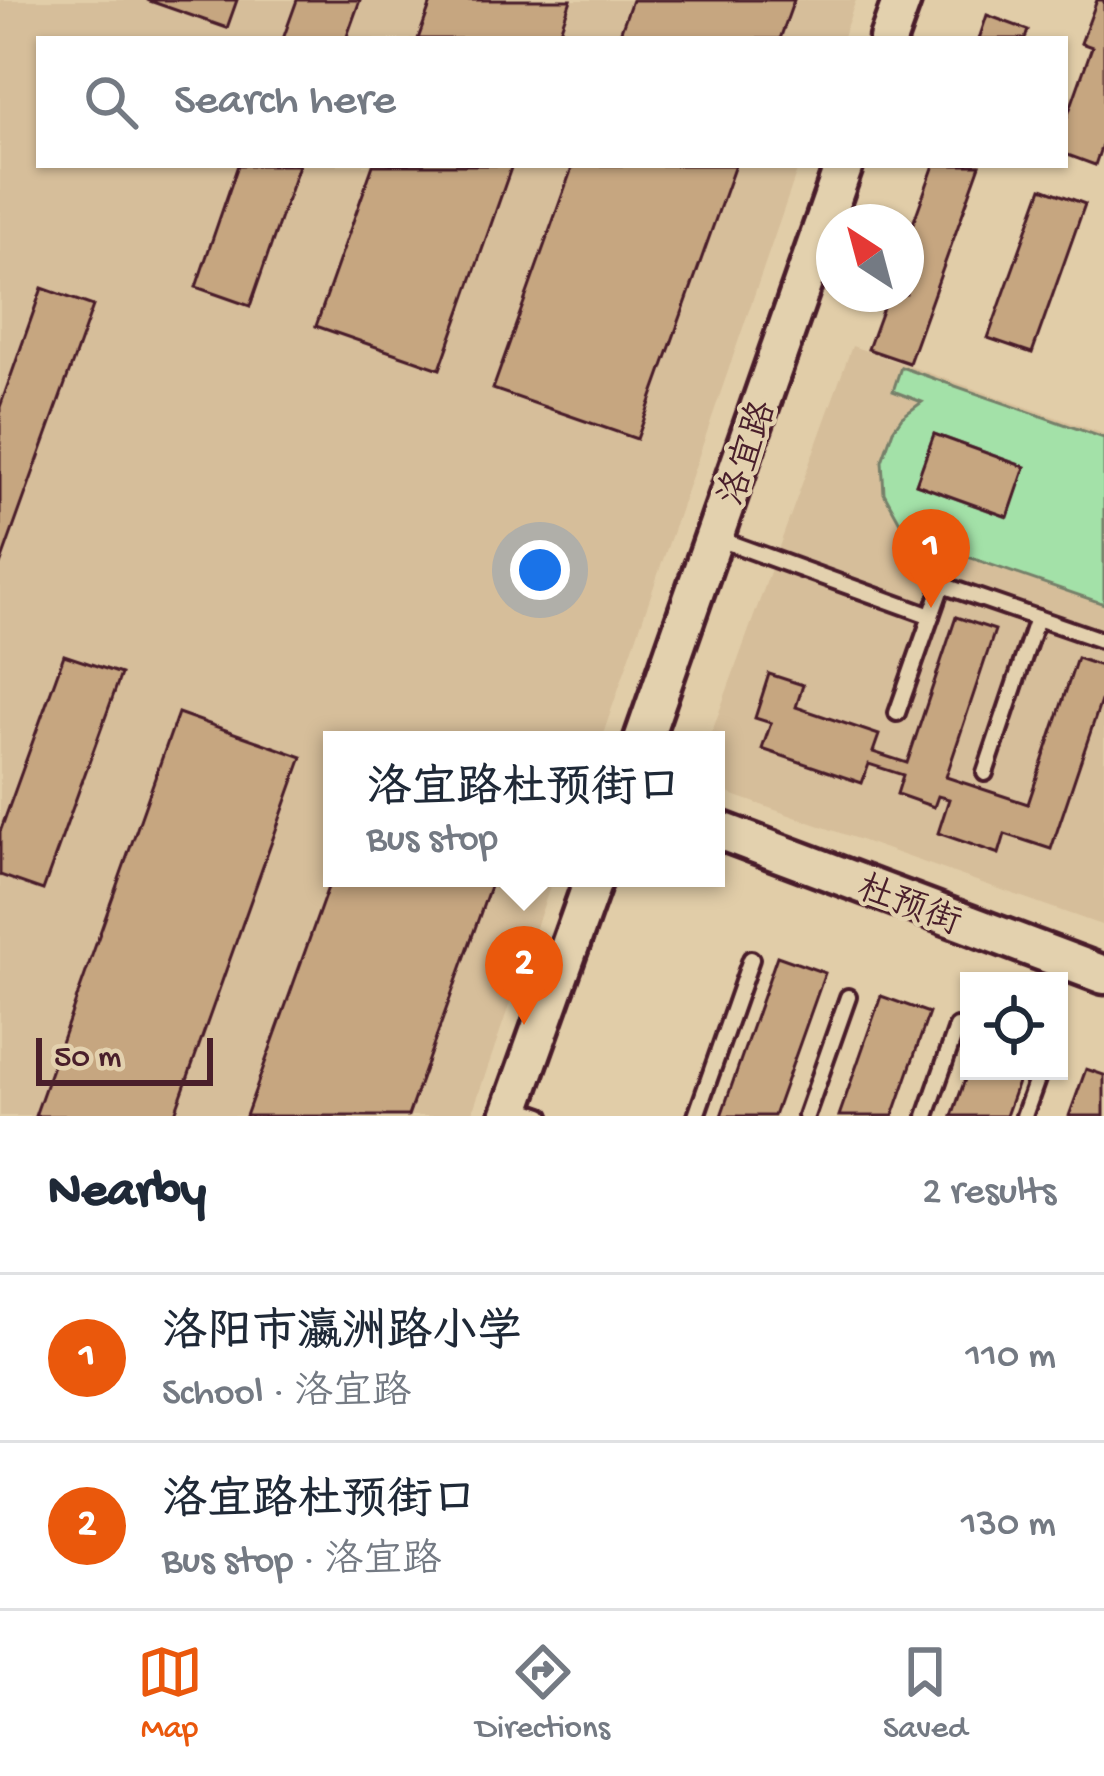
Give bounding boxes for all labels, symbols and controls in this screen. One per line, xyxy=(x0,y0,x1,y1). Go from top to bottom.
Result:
search box xyxy=(36,36,1068,168)
icon: search xyxy=(78,69,144,135)
text: Search here xyxy=(174,76,396,129)
north arrow xyxy=(816,204,924,312)
street label: 洛宜路 xyxy=(710,395,788,512)
pin: 1 xyxy=(892,509,970,608)
your location xyxy=(510,540,570,600)
popup xyxy=(323,731,725,887)
text: 洛宜路杜预街口 xyxy=(366,765,682,818)
text: Bus stop xyxy=(366,818,498,864)
street label: 杜预街 xyxy=(850,868,966,947)
pin: 2 xyxy=(485,926,563,1025)
map controls xyxy=(960,972,1068,1080)
button: locate xyxy=(960,972,1068,1080)
scale bar xyxy=(36,1032,213,1085)
text: 50 m xyxy=(54,1040,121,1078)
text: Nearby xyxy=(48,1164,206,1224)
text: 2 results xyxy=(922,1171,1056,1217)
text: 洛阳市瀛洲路小学 xyxy=(162,1309,522,1362)
text: 1 xyxy=(79,1335,95,1381)
text: 110 m xyxy=(965,1335,1056,1381)
text: School · 洛宜路 xyxy=(162,1372,411,1418)
text: 洛宜路杜预街口 xyxy=(162,1477,477,1530)
text: 2 xyxy=(77,1503,97,1549)
text: 130 m xyxy=(961,1503,1056,1549)
text: Bus stop · 洛宜路 xyxy=(162,1540,441,1586)
tab: Map xyxy=(137,1639,203,1749)
tab: Directions xyxy=(476,1639,610,1749)
tab: Saved xyxy=(883,1639,967,1749)

